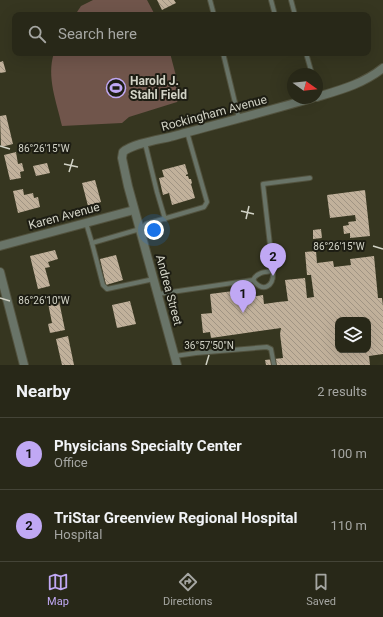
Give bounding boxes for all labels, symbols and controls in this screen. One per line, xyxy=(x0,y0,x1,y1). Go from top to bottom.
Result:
search box xyxy=(12,12,371,56)
icon: search xyxy=(26,23,48,45)
text: Search here xyxy=(58,25,137,43)
north arrow xyxy=(287,68,323,104)
place label: Harold J. Stahl Field xyxy=(130,74,187,102)
sports icon: Harold J. Stahl Field xyxy=(105,77,127,99)
street label: Rockingham Avenue xyxy=(160,92,268,134)
text: 86°26'15"W xyxy=(18,143,70,154)
street label: Karen Avenue xyxy=(27,200,101,232)
your location xyxy=(144,220,164,240)
text: 86°26'15"W xyxy=(313,241,365,252)
pin: 2 xyxy=(260,243,286,276)
street label: Andrea Street xyxy=(153,253,185,327)
pin: 1 xyxy=(230,280,256,313)
text: 86°26'10"W xyxy=(18,295,70,306)
map controls xyxy=(335,317,371,353)
button: layers xyxy=(335,317,371,353)
text: 36°57'50"N xyxy=(184,340,234,351)
text: Nearby xyxy=(16,381,71,401)
text: 2 results xyxy=(317,384,367,399)
text: Physicians Specialty Center xyxy=(54,437,242,455)
text: 1 xyxy=(25,446,33,461)
text: 100 m xyxy=(330,446,367,461)
text: Office xyxy=(54,455,88,470)
text: TriStar Greenview Regional Hospital xyxy=(54,509,298,527)
text: 2 xyxy=(25,518,33,533)
text: 110 m xyxy=(330,518,367,533)
text: Hospital xyxy=(54,527,102,542)
tab: Map xyxy=(47,571,69,608)
tab: Directions xyxy=(163,571,212,608)
tab: Saved xyxy=(306,571,336,608)

